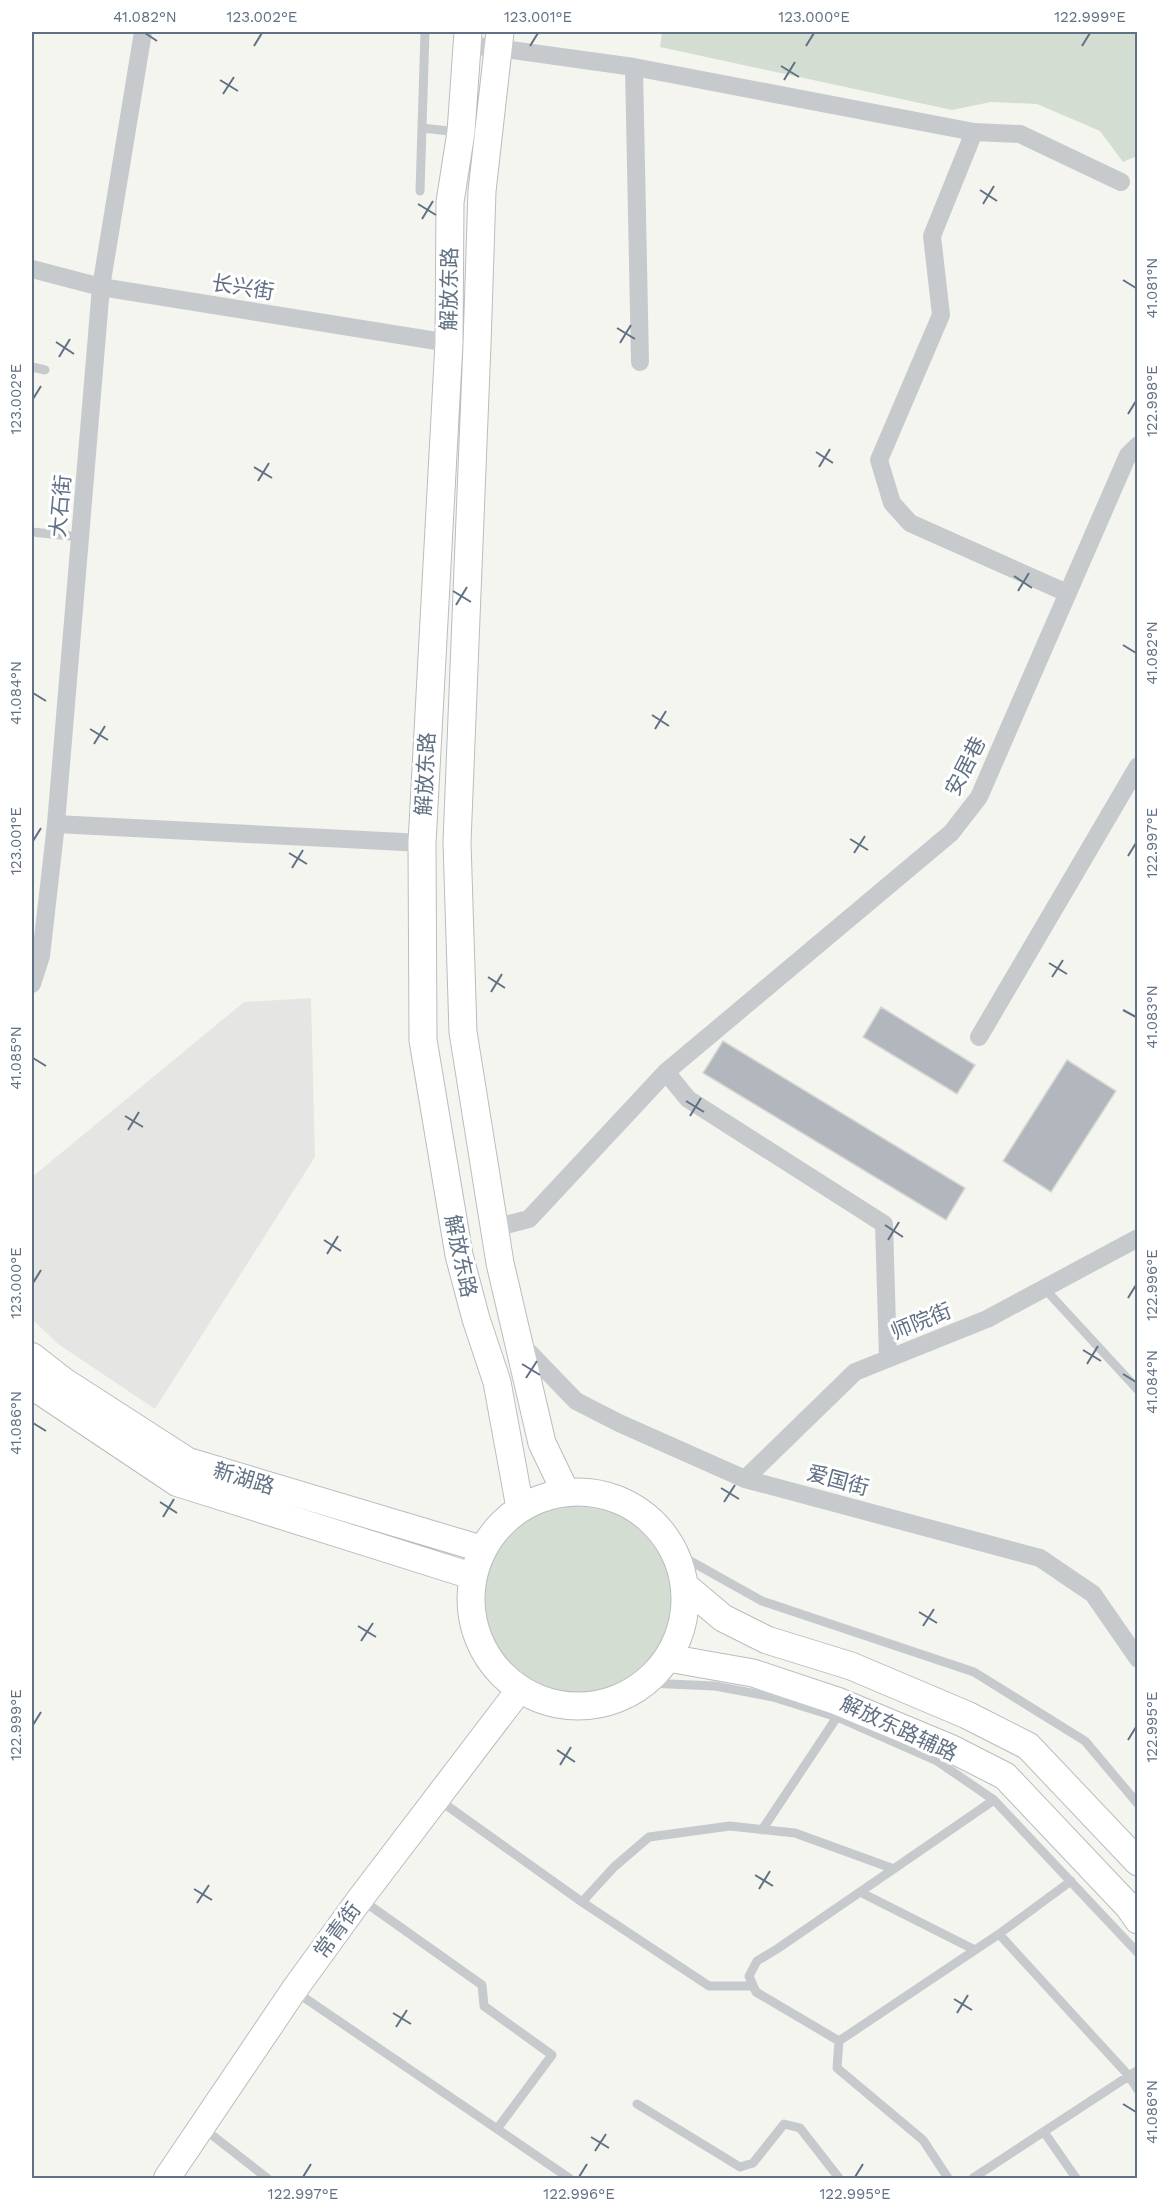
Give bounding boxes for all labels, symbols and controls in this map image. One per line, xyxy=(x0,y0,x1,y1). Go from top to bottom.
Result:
text: 41.082°N xyxy=(113,8,177,26)
text: 123.002°E xyxy=(227,8,297,26)
text: 123.001°E xyxy=(504,8,572,26)
text: 123.000°E xyxy=(778,8,850,26)
text: 122.999°E xyxy=(1054,8,1126,26)
street label: 解放东路 xyxy=(436,247,462,331)
text: 41.081°N xyxy=(1143,258,1161,318)
street label: 长兴街 xyxy=(210,270,276,304)
text: 123.002°E xyxy=(7,364,25,434)
text: 122.998°E xyxy=(1143,365,1161,437)
street label: 大石街 xyxy=(45,474,75,538)
text: 41.082°N xyxy=(1143,621,1161,685)
text: 41.084°N xyxy=(7,661,25,725)
street label: 解放东路 xyxy=(410,731,440,817)
street label: 安居巷 xyxy=(940,732,990,800)
text: 123.001°E xyxy=(7,807,25,875)
text: 122.997°E xyxy=(1143,808,1161,878)
text: 41.083°N xyxy=(1143,985,1161,1049)
text: 41.085°N xyxy=(7,1026,25,1090)
street label: 解放东路 xyxy=(440,1212,482,1300)
text: 123.000°E xyxy=(7,1247,25,1319)
text: 122.996°E xyxy=(1143,1249,1161,1321)
street label: 师院街 xyxy=(887,1298,955,1344)
text: 41.084°N xyxy=(1143,1350,1161,1414)
text: 41.086°N xyxy=(7,1391,25,1455)
street label: 新湖路 xyxy=(210,1457,278,1499)
street label: 爱国街 xyxy=(804,1460,872,1500)
text: 122.999°E xyxy=(7,1689,25,1761)
street label: 解放东路辅路 xyxy=(837,1690,961,1766)
text: 122.995°E xyxy=(1143,1691,1161,1763)
street label: 常青街 xyxy=(308,1897,366,1963)
text: 41.086°N xyxy=(1143,2080,1161,2144)
text: 122.997°E xyxy=(268,2185,338,2203)
text: 122.996°E xyxy=(543,2185,615,2203)
text: 122.995°E xyxy=(819,2185,891,2203)

